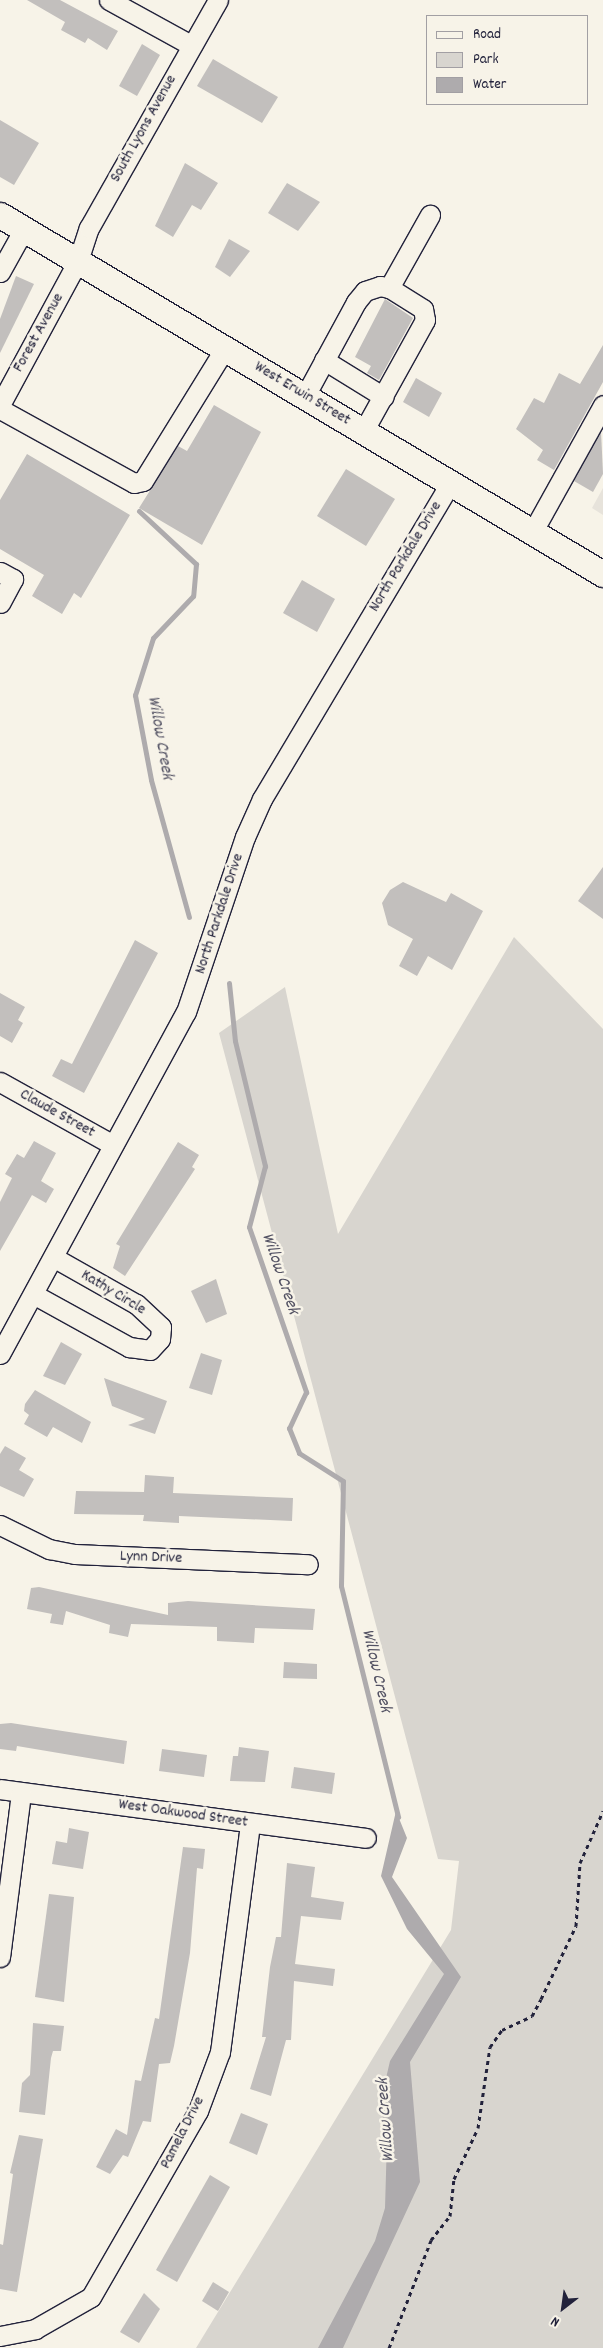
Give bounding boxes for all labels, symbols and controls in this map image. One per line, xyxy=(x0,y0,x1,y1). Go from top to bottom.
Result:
legend xyxy=(426,15,588,105)
text: Road xyxy=(473,24,501,46)
text: Park xyxy=(473,49,499,71)
street label: South Lyons Avenue xyxy=(107,72,181,186)
text: Water xyxy=(473,74,506,96)
street label: Forest Avenue xyxy=(9,290,69,376)
street label: West Erwin Street xyxy=(250,358,354,430)
street label: North Parkdale Drive xyxy=(365,498,447,616)
water label: Willow Creek xyxy=(141,694,177,782)
street label: North Parkdale Drive xyxy=(191,851,249,977)
street label: Claude Street xyxy=(16,1085,98,1143)
water label: Willow Creek xyxy=(255,1230,303,1318)
street label: Kathy Circle xyxy=(77,1266,149,1320)
street label: Lynn Drive xyxy=(120,1547,182,1569)
water label: Willow Creek xyxy=(355,1627,395,1715)
street label: West Oakwood Street xyxy=(117,1795,249,1833)
water label: Willow Creek xyxy=(373,2077,401,2163)
street label: Pamela Drive xyxy=(157,2094,209,2172)
north arrow xyxy=(538,2283,588,2333)
text: N xyxy=(548,2311,564,2331)

